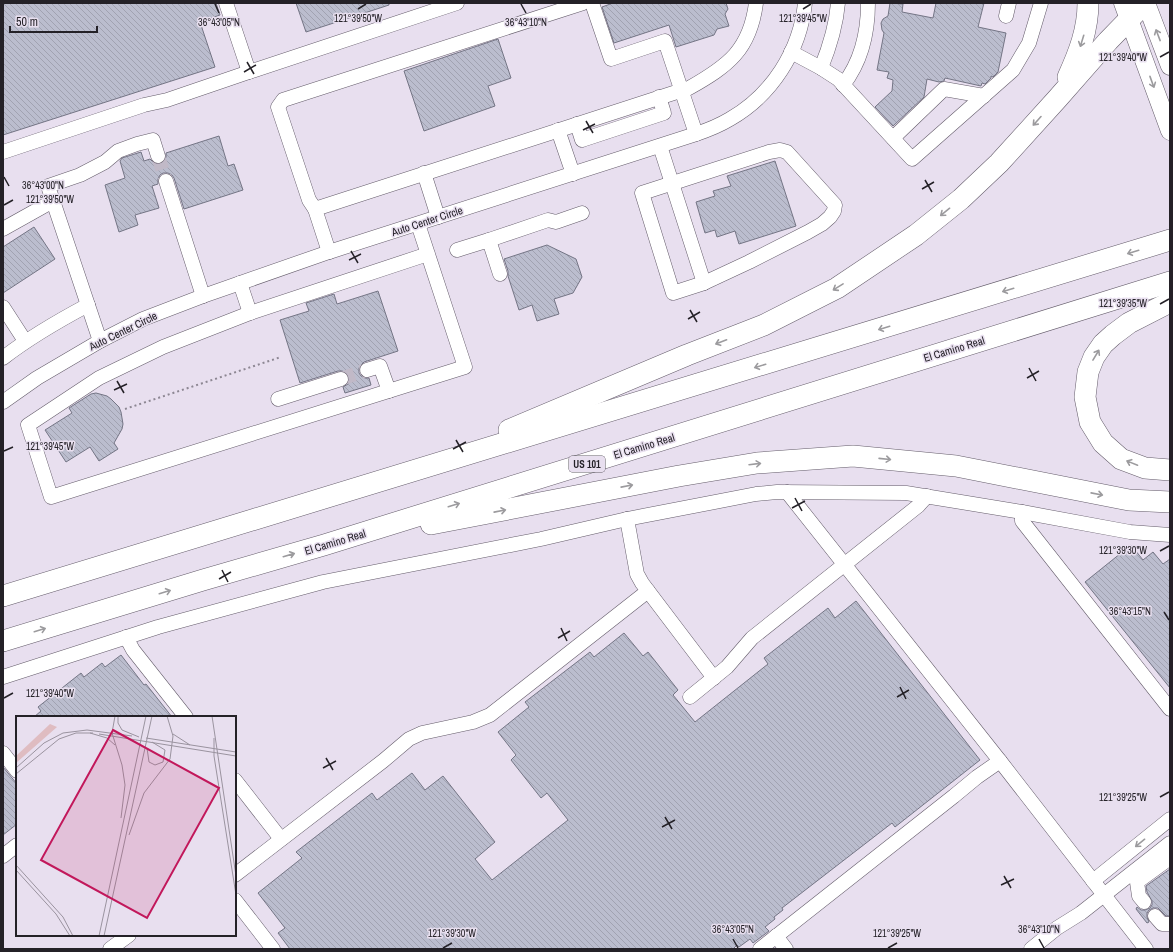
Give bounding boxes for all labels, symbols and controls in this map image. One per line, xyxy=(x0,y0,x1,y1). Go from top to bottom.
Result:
scale bar xyxy=(10,8,97,34)
text: 121°39'50"W xyxy=(334,12,382,25)
text: 121°39'45"W xyxy=(779,12,827,25)
text: 50 m xyxy=(16,14,38,30)
text: 36°43'05"N xyxy=(198,16,240,29)
text: 36°43'10"N xyxy=(505,16,547,29)
one-way arrow xyxy=(1153,29,1161,41)
one-way arrow xyxy=(1078,35,1085,48)
text: 121°39'40"W xyxy=(1099,51,1147,64)
one-way arrow xyxy=(1149,76,1157,88)
one-way arrow xyxy=(1032,116,1042,126)
text: 36°43'00"N xyxy=(22,179,64,192)
text: 121°39'50"W xyxy=(26,193,74,206)
street label: Auto Center Circle xyxy=(389,203,464,239)
one-way arrow xyxy=(939,208,950,216)
one-way arrow xyxy=(1126,249,1139,256)
one-way arrow xyxy=(833,282,844,291)
one-way arrow xyxy=(1002,287,1015,294)
text: 121°39'35"W xyxy=(1099,297,1147,310)
street label: Auto Center Circle xyxy=(86,308,159,354)
one-way arrow xyxy=(878,325,891,332)
street label: El Camino Real xyxy=(922,333,986,365)
one-way arrow xyxy=(715,338,727,346)
one-way arrow xyxy=(1093,349,1101,361)
one-way arrow xyxy=(753,363,766,370)
street label: El Camino Real xyxy=(612,430,676,462)
text: 121°39'45"W xyxy=(26,440,74,453)
one-way arrow xyxy=(878,455,891,463)
road number: US 101 xyxy=(569,456,605,472)
one-way arrow xyxy=(1127,459,1139,467)
one-way arrow xyxy=(748,460,761,468)
one-way arrow xyxy=(620,481,633,489)
one-way arrow xyxy=(1090,490,1103,498)
one-way arrow xyxy=(447,501,460,508)
one-way arrow xyxy=(493,507,506,515)
street label: El Camino Real xyxy=(303,526,367,558)
text: 121°39'30"W xyxy=(1099,544,1147,557)
one-way arrow xyxy=(283,551,296,558)
one-way arrow xyxy=(158,588,171,595)
text: 36°43'15"N xyxy=(1109,605,1151,618)
one-way arrow xyxy=(34,626,47,633)
text: 121°39'40"W xyxy=(26,687,74,700)
inset map xyxy=(16,716,236,936)
text: 121°39'25"W xyxy=(1099,791,1147,804)
one-way arrow xyxy=(1134,839,1145,847)
text: 36°43'05"N xyxy=(712,923,754,936)
text: 36°43'10"N xyxy=(1018,923,1060,936)
text: 121°39'30"W xyxy=(428,927,476,940)
text: 121°39'25"W xyxy=(873,927,921,940)

